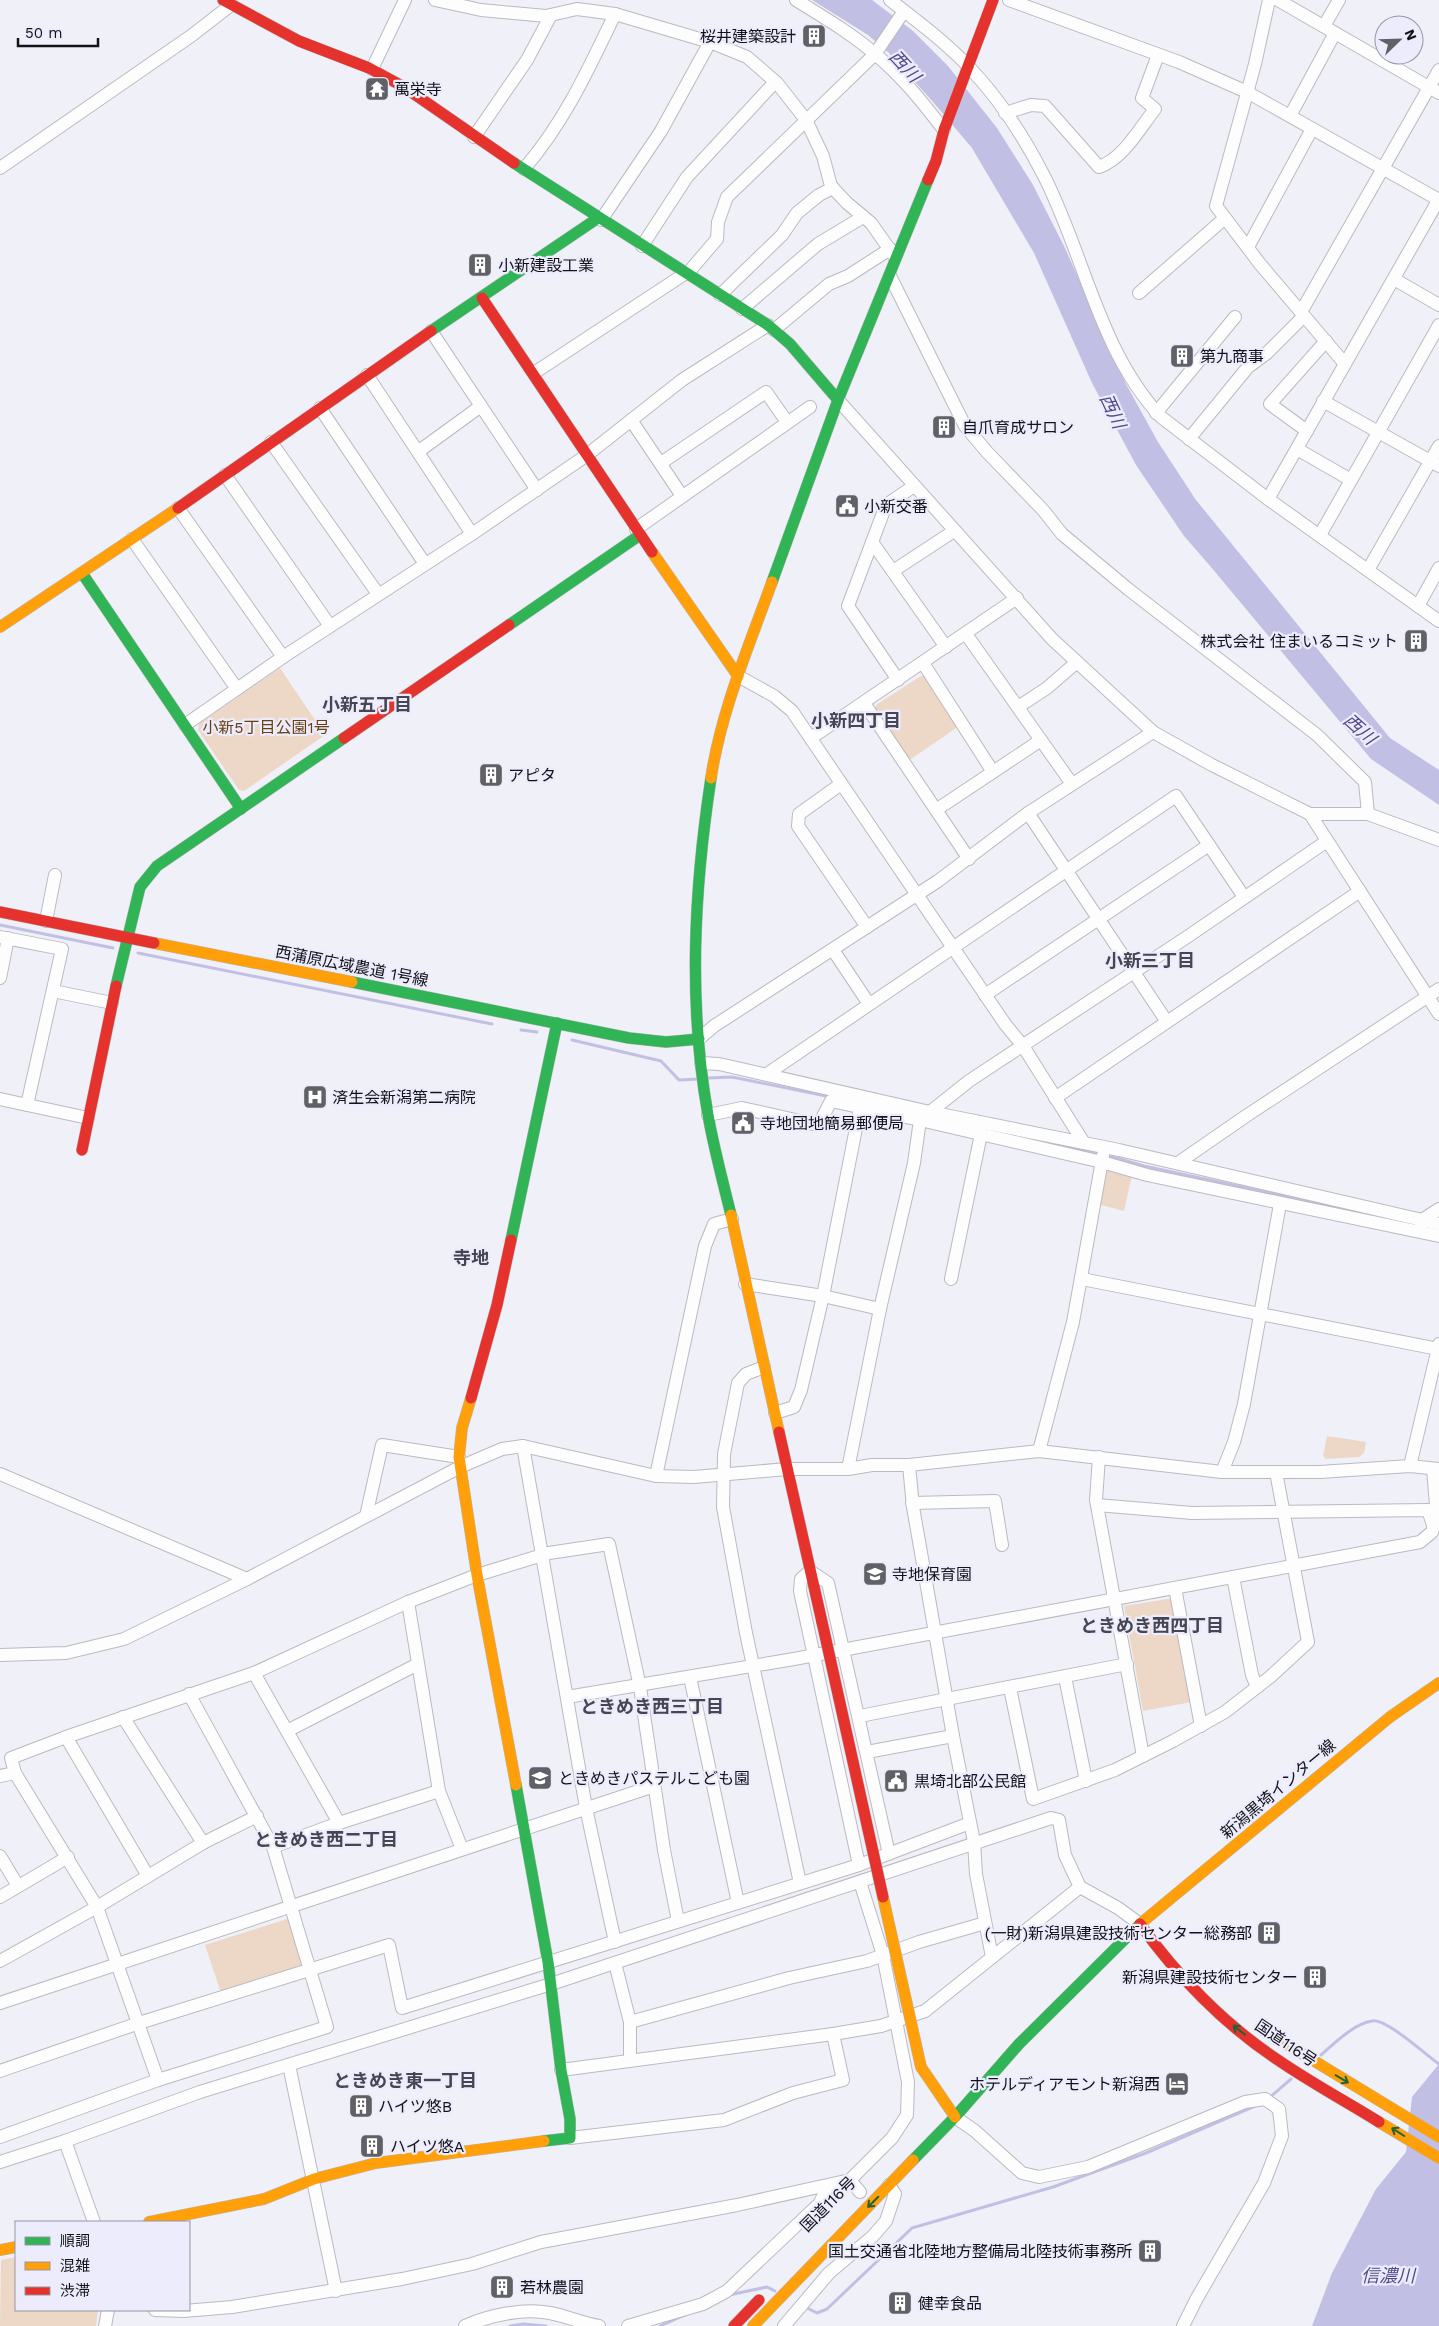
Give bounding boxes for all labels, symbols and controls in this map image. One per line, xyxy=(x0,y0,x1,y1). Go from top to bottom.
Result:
scale bar xyxy=(18,15,98,47)
north arrow xyxy=(1374,15,1424,65)
building icon: 桜井建築設計 xyxy=(801,23,827,49)
text: 50 m xyxy=(25,24,62,42)
place label: 桜井建築設計 xyxy=(700,27,796,46)
text: N xyxy=(1402,27,1420,43)
water label: 西川 xyxy=(885,46,926,88)
temple icon: 萬栄寺 xyxy=(364,76,390,102)
place label: 萬栄寺 xyxy=(394,80,442,99)
building icon: 小新建設工業 xyxy=(467,252,493,278)
place label: 小新建設工業 xyxy=(498,256,594,275)
building icon: 第九商事 xyxy=(1169,343,1195,369)
place label: 第九商事 xyxy=(1200,347,1264,366)
water label: 西川 xyxy=(1096,390,1131,434)
building icon: 自爪育成サロン xyxy=(931,414,957,440)
place label: 自爪育成サロン xyxy=(962,418,1074,437)
public building icon: 小新交番 xyxy=(834,493,860,519)
place label: 小新交番 xyxy=(864,497,928,516)
building icon: 株式会社 住まいるコミット xyxy=(1403,628,1429,654)
place label: 株式会社 住まいるコミット xyxy=(1201,632,1398,651)
district label: 小新五丁目 xyxy=(322,694,412,715)
water label: 西川 xyxy=(1340,709,1382,750)
district label: 小新四丁目 xyxy=(811,710,901,731)
park label: 小新5丁目公園1号 xyxy=(202,718,330,737)
building icon: アピタ xyxy=(478,762,504,788)
place label: アピタ xyxy=(508,766,556,785)
street label: 西蒲原広域農道 1号線 xyxy=(274,942,430,990)
district label: 小新三丁目 xyxy=(1105,950,1195,971)
hospital icon: 済生会新潟第二病院 xyxy=(302,1084,328,1110)
place label: 済生会新潟第二病院 xyxy=(332,1088,476,1107)
public building icon: 寺地団地簡易郵便局 xyxy=(730,1110,756,1136)
place label: 寺地団地簡易郵便局 xyxy=(760,1114,904,1133)
district label: 寺地 xyxy=(453,1247,489,1268)
school or university icon: 寺地保育園 xyxy=(862,1561,888,1587)
place label: 寺地保育園 xyxy=(892,1565,972,1584)
district label: ときめき西四丁目 xyxy=(1080,1615,1224,1636)
district label: ときめき西三丁目 xyxy=(580,1696,724,1717)
street label: 新潟黒埼インター線 xyxy=(1217,1735,1339,1843)
school or university icon: ときめきパステルこども園 xyxy=(527,1765,553,1791)
public building icon: 黒埼北部公民館 xyxy=(883,1768,909,1794)
place label: ときめきパステルこども園 xyxy=(558,1769,750,1788)
place label: 黒埼北部公民館 xyxy=(914,1772,1026,1791)
district label: ときめき西二丁目 xyxy=(254,1829,398,1850)
building icon: (一財)新潟県建設技術センター総務部 xyxy=(1256,1920,1282,1946)
place label: (一財)新潟県建設技術センター総務部 xyxy=(985,1924,1252,1943)
building icon: 新潟県建設技術センター xyxy=(1302,1964,1328,1990)
place label: 新潟県建設技術センター xyxy=(1122,1968,1298,1987)
street label: 国道116号 xyxy=(1252,2015,1320,2071)
one-way arrow xyxy=(1233,2025,1246,2036)
district label: ときめき東一丁目 xyxy=(333,2070,477,2091)
hotel icon: ホテルディアモント新潟西 xyxy=(1164,2071,1190,2097)
one-way arrow xyxy=(1334,2074,1348,2084)
place label: ホテルディアモント新潟西 xyxy=(969,2075,1160,2094)
building icon: ハイツ悠B xyxy=(348,2093,374,2119)
place label: ハイツ悠B xyxy=(378,2097,452,2116)
one-way arrow xyxy=(1391,2127,1405,2137)
building icon: ハイツ悠A xyxy=(359,2133,385,2159)
place label: ハイツ悠A xyxy=(390,2137,465,2156)
street label: 国道116号 xyxy=(796,2172,860,2236)
one-way arrow xyxy=(866,2196,879,2208)
legend xyxy=(15,2221,190,2311)
text: 順調 xyxy=(60,2232,90,2250)
building icon: 国土交通省北陸地方整備局北陸技術事務所 xyxy=(1137,2238,1163,2264)
place label: 国土交通省北陸地方整備局北陸技術事務所 xyxy=(828,2242,1132,2261)
text: 混雑 xyxy=(60,2257,90,2275)
water label: 信濃川 xyxy=(1361,2265,1417,2286)
building icon: 若林農園 xyxy=(489,2274,515,2300)
place label: 若林農園 xyxy=(520,2278,584,2297)
text: 渋滞 xyxy=(60,2282,90,2300)
building icon: 健幸食品 xyxy=(887,2290,913,2316)
place label: 健幸食品 xyxy=(918,2294,982,2313)

